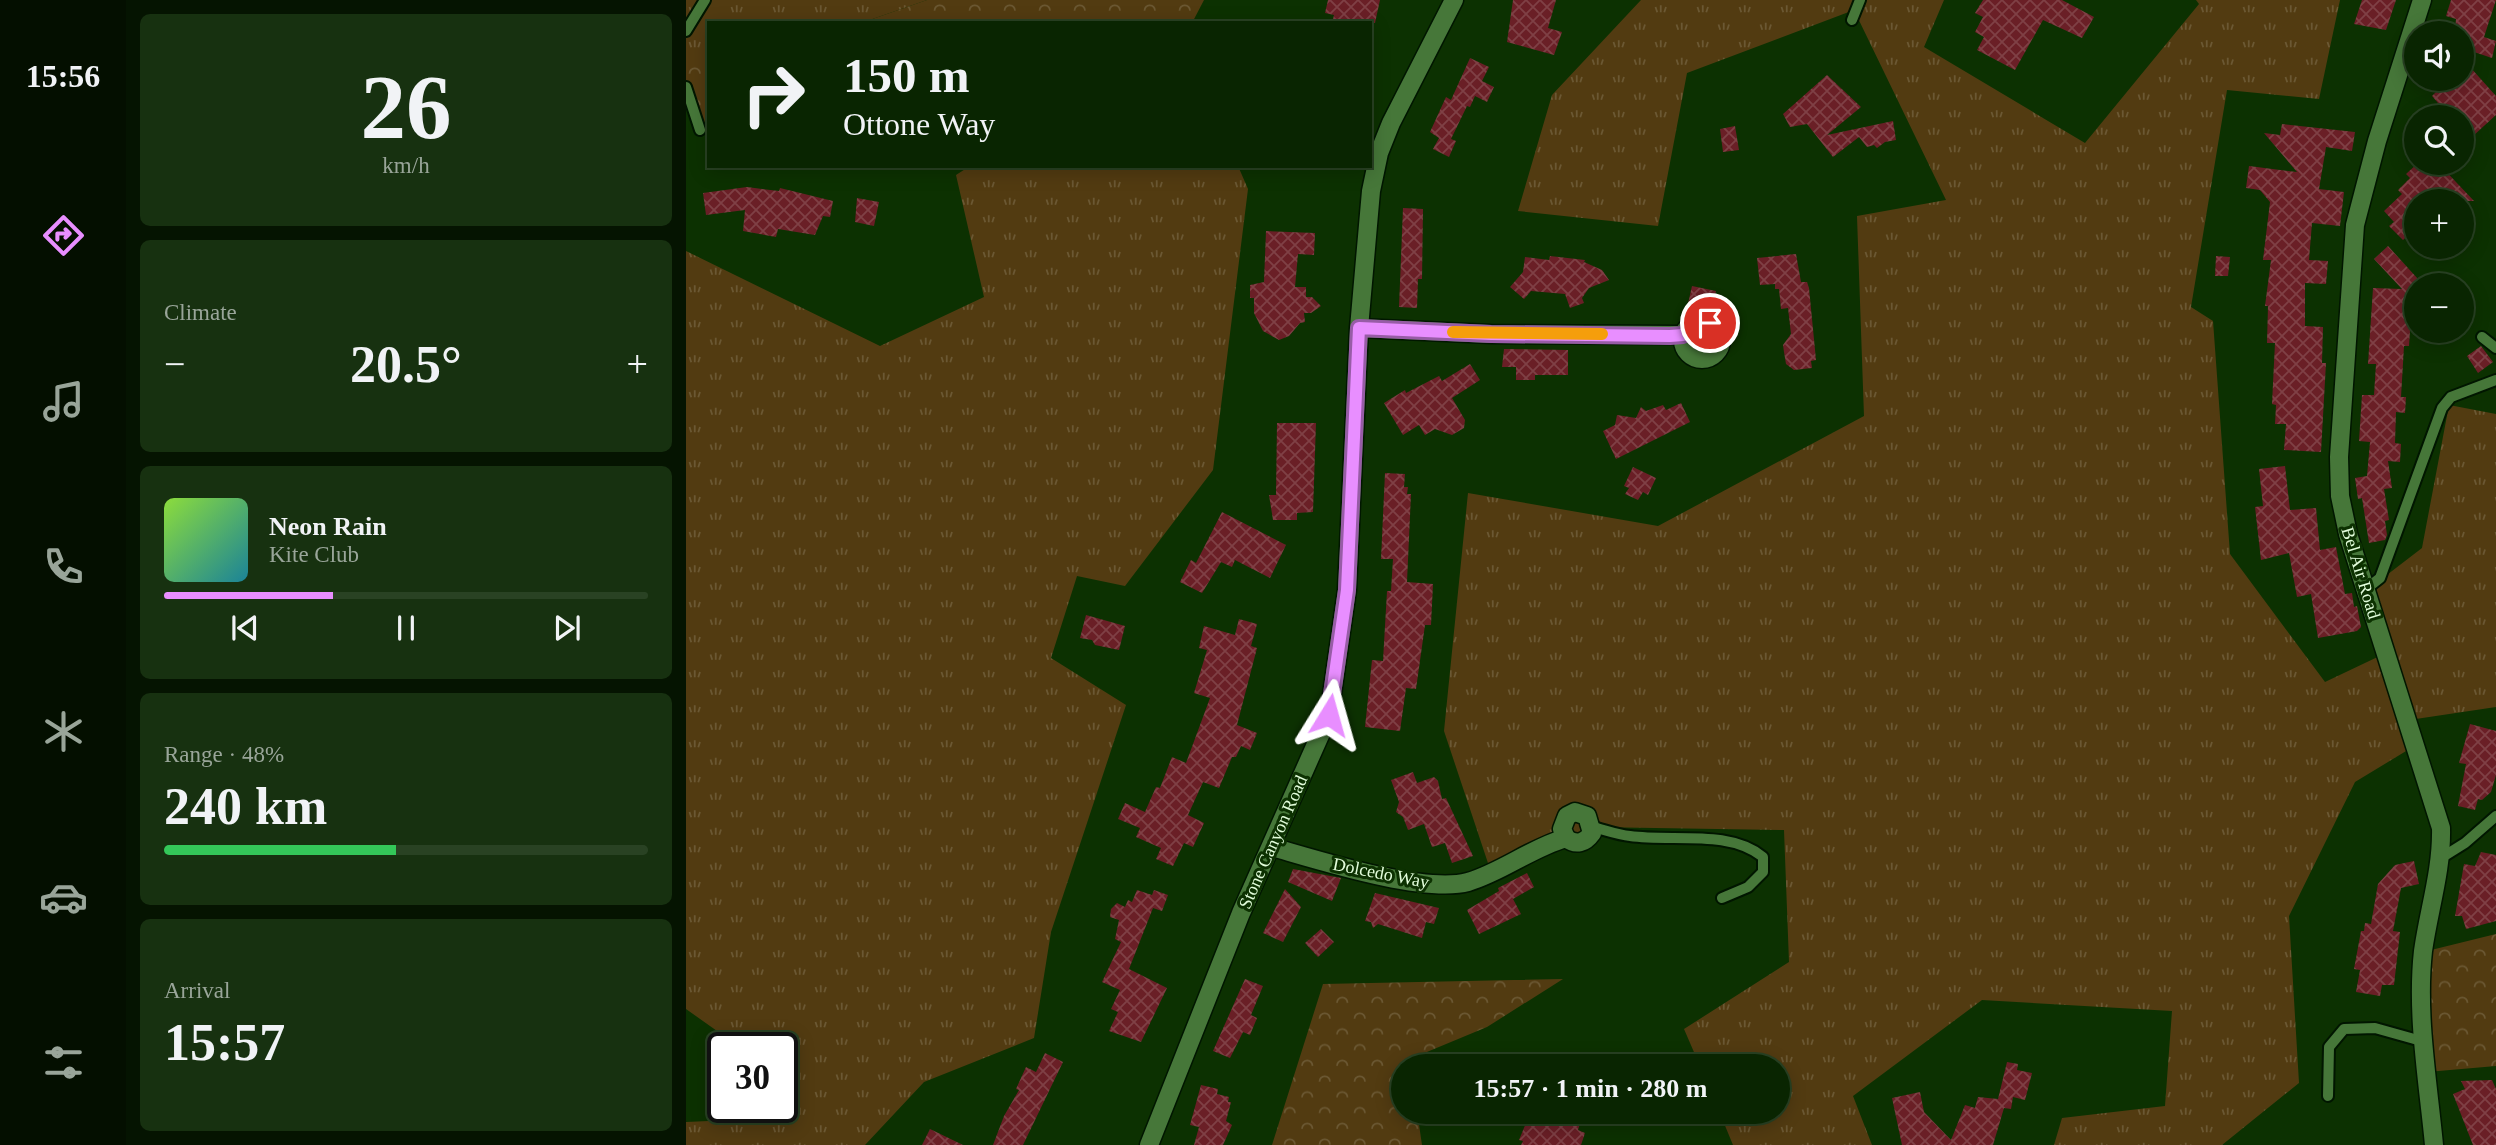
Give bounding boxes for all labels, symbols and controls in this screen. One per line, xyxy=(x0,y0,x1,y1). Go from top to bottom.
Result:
map controls xyxy=(2404,21,2474,343)
button: sound xyxy=(2404,21,2474,91)
text: 150 m xyxy=(843,48,970,103)
icon: right xyxy=(728,49,819,140)
text: 26 xyxy=(361,57,452,158)
text: 15:56 xyxy=(26,58,100,94)
button: search xyxy=(2404,105,2474,175)
text: Ottone Way xyxy=(843,106,995,142)
text: km/h xyxy=(382,153,430,178)
button: + xyxy=(2404,189,2474,259)
icon: directions xyxy=(39,211,88,260)
button: − xyxy=(2404,273,2474,343)
pin xyxy=(1680,293,1740,353)
text: Climate xyxy=(164,300,237,325)
icon: arrive xyxy=(1691,304,1729,342)
text: 20.5° xyxy=(350,336,462,393)
text: − xyxy=(164,343,185,385)
text: + xyxy=(627,343,648,385)
icon: music xyxy=(39,377,88,426)
text: Neon Rain xyxy=(269,512,387,541)
street label: Bel Air Road xyxy=(2338,525,2384,621)
icon: phone xyxy=(39,542,88,591)
text: Kite Club xyxy=(269,542,359,567)
icon: previous xyxy=(226,609,264,647)
icon: pause xyxy=(387,609,425,647)
icon: next xyxy=(548,609,586,647)
position arrow xyxy=(1292,678,1366,752)
icon: climate xyxy=(39,707,88,756)
text: Range · 48% xyxy=(164,742,284,767)
street label: Stone Canyon Road xyxy=(1235,772,1311,912)
text: 240 km xyxy=(164,778,327,835)
street label: Dolcedo Way xyxy=(1331,854,1431,892)
icon: car xyxy=(39,873,88,922)
text: Arrival xyxy=(164,978,230,1003)
text: 15:57 xyxy=(164,1014,285,1071)
speed limit sign: 30 xyxy=(707,1032,798,1123)
icon: filters xyxy=(39,1038,88,1087)
text: 15:57 · 1 min · 280 m xyxy=(1474,1074,1708,1103)

